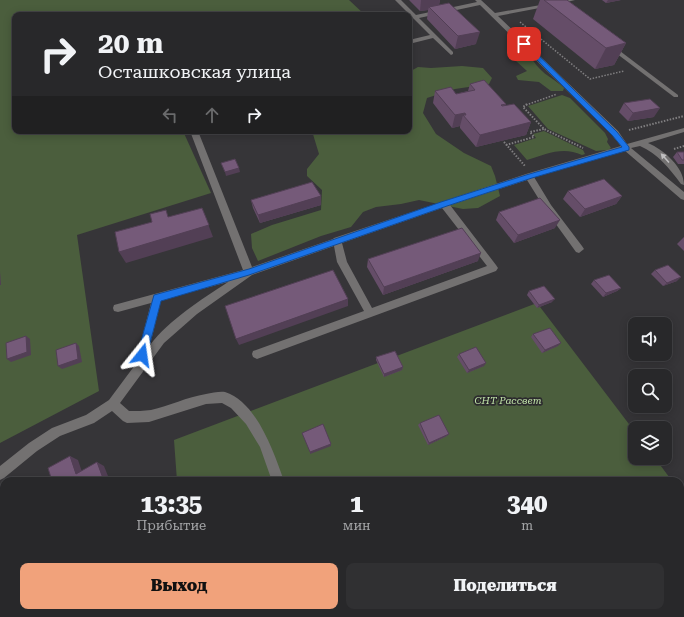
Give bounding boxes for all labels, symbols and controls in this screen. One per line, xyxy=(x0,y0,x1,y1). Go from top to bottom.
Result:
text: 20 m xyxy=(98,27,163,60)
pin xyxy=(507,27,541,61)
icon: right xyxy=(32,28,84,80)
icon: arrive xyxy=(513,33,535,55)
text: Осташковская улица xyxy=(98,61,291,82)
icon: left xyxy=(159,104,181,126)
icon: ahead xyxy=(201,104,223,126)
icon: right xyxy=(243,104,265,126)
one-way arrow xyxy=(661,153,670,163)
map controls xyxy=(628,317,672,465)
button: sound xyxy=(628,317,672,361)
position arrow xyxy=(121,334,163,376)
button: search xyxy=(628,369,672,413)
park label: СНТ Рассвет xyxy=(475,395,542,406)
button: layers xyxy=(628,421,672,465)
text: 13:35 xyxy=(141,490,202,518)
text: 1 xyxy=(350,490,363,518)
text: 340 xyxy=(507,490,547,518)
text: Прибытие xyxy=(137,518,206,533)
text: мин xyxy=(343,518,371,533)
text: m xyxy=(521,518,533,533)
button: Выход xyxy=(20,563,338,609)
button: Поделиться xyxy=(346,563,664,609)

